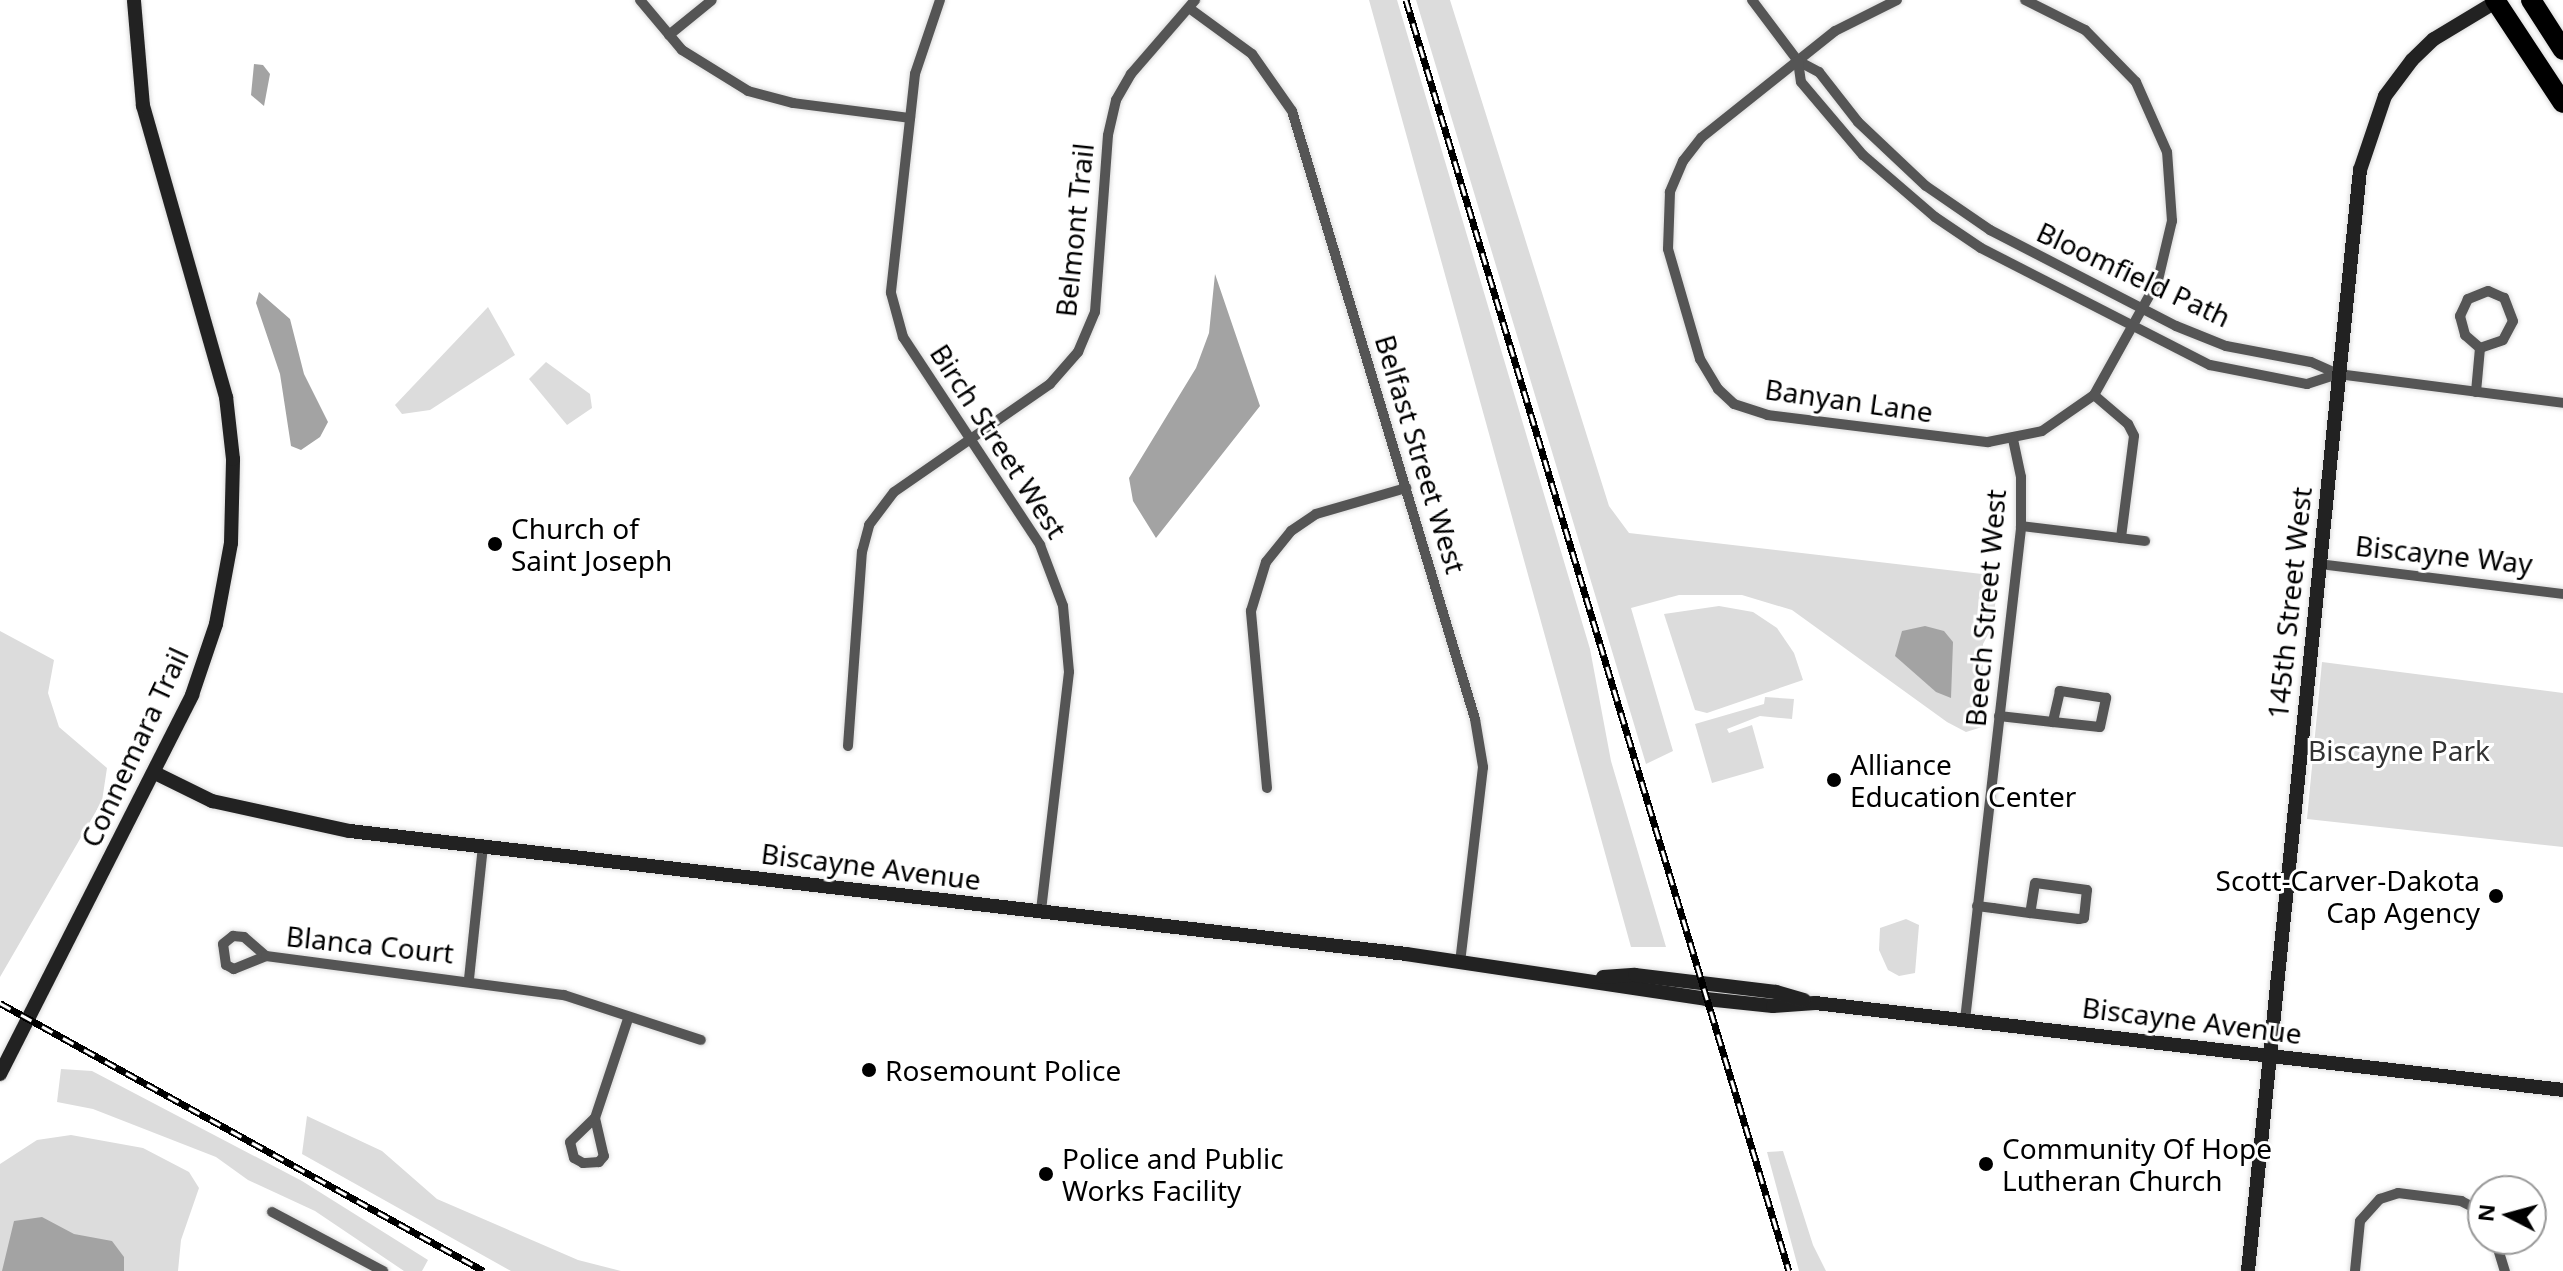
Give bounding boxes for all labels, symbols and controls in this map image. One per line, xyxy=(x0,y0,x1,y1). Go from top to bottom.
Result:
street label: Belmont Trail xyxy=(1048,142,1100,318)
street label: Bloomfield Path xyxy=(2032,214,2236,334)
street label: Belfast Street West xyxy=(1369,331,1473,577)
street label: Birch Street West xyxy=(924,338,1074,544)
street label: Banyan Lane xyxy=(1763,372,1935,428)
street label: 145th Street West xyxy=(2260,485,2318,721)
street label: Beech Street West xyxy=(1958,488,2012,728)
place label: Church of Saint Joseph xyxy=(511,511,672,577)
street label: Biscayne Way xyxy=(2354,528,2534,580)
marker: Church of Saint Joseph xyxy=(486,535,504,553)
street label: Connemara Trail xyxy=(73,642,195,852)
park label: Biscayne Park xyxy=(2308,733,2490,767)
place label: Alliance Education Center xyxy=(1850,747,2076,813)
marker: Alliance Education Center xyxy=(1825,771,1843,789)
street label: Biscayne Avenue xyxy=(759,836,983,896)
place label: Scott-Carver-Dakota Cap Agency xyxy=(2216,863,2480,929)
marker: Scott-Carver-Dakota Cap Agency xyxy=(2487,887,2505,905)
street label: Blanca Court xyxy=(284,918,456,970)
street label: Biscayne Avenue xyxy=(2080,990,2304,1050)
place label: Rosemount Police xyxy=(885,1053,1121,1087)
marker: Rosemount Police xyxy=(860,1061,878,1079)
place label: Community Of Hope Lutheran Church xyxy=(2002,1131,2272,1197)
place label: Police and Public Works Facility xyxy=(1062,1141,1284,1207)
marker: Community Of Hope Lutheran Church xyxy=(1977,1155,1995,1173)
marker: Police and Public Works Facility xyxy=(1037,1165,1055,1183)
north arrow xyxy=(2467,1175,2547,1255)
text: N xyxy=(2469,1202,2501,1223)

